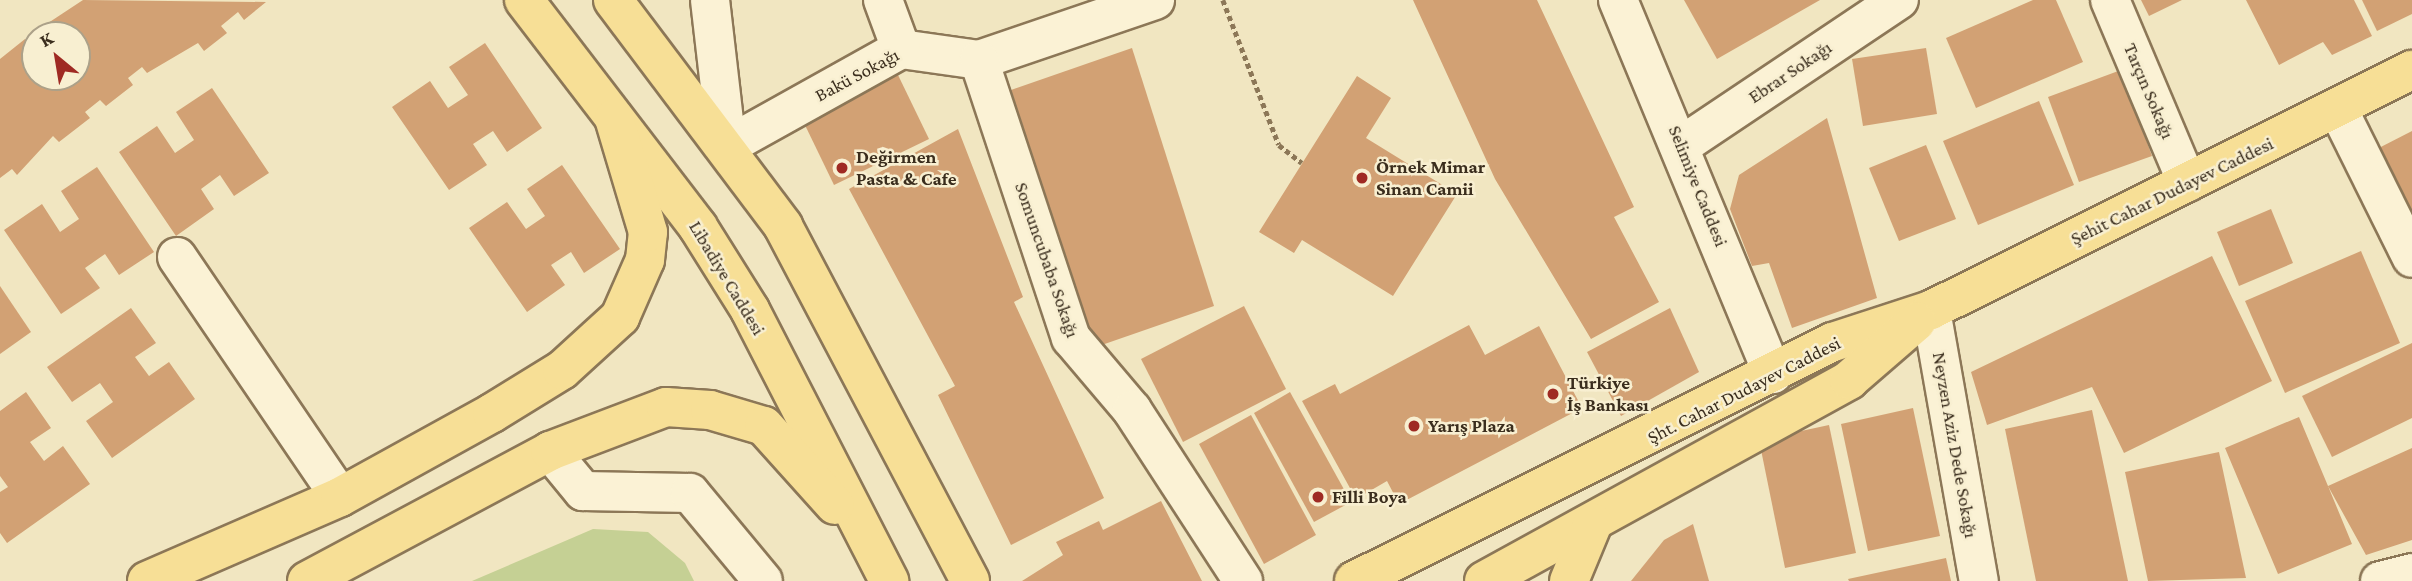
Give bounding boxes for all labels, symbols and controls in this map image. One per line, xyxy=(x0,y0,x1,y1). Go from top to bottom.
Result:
north arrow xyxy=(21,21,91,91)
text: K xyxy=(36,27,57,51)
street label: Ebrar Sokağı xyxy=(1744,36,1836,108)
street label: Tarçın Sokağı xyxy=(2119,40,2179,142)
street label: Bakü Sokağı xyxy=(811,43,903,107)
street label: Selimiye Caddesi xyxy=(1663,122,1733,250)
street label: Şehit Cahar Dudayev Caddesi xyxy=(2067,132,2277,250)
place label: Değirmen Pasta & Cafe xyxy=(856,146,957,190)
place label: Örnek Mimar Sinan Camii xyxy=(1376,156,1485,200)
marker: Değirmen Pasta & Cafe xyxy=(834,160,850,176)
marker: Örnek Mimar Sinan Camii xyxy=(1354,170,1370,186)
street label: Somuncubaba Sokağı xyxy=(1010,179,1084,341)
street label: Libadiye Caddesi xyxy=(684,217,770,339)
street label: Şht. Cahar Dudayev Caddesi xyxy=(1644,331,1844,449)
street label: Neyzen Aziz Dede Sokağı xyxy=(1927,350,1983,540)
place label: Türkiye İş Bankası xyxy=(1567,372,1649,416)
marker: Türkiye İş Bankası xyxy=(1545,386,1561,402)
place label: Yarış Plaza xyxy=(1428,415,1515,437)
marker: Yarış Plaza xyxy=(1406,418,1422,434)
place label: Filli Boya xyxy=(1332,486,1407,508)
marker: Filli Boya xyxy=(1310,489,1326,505)

